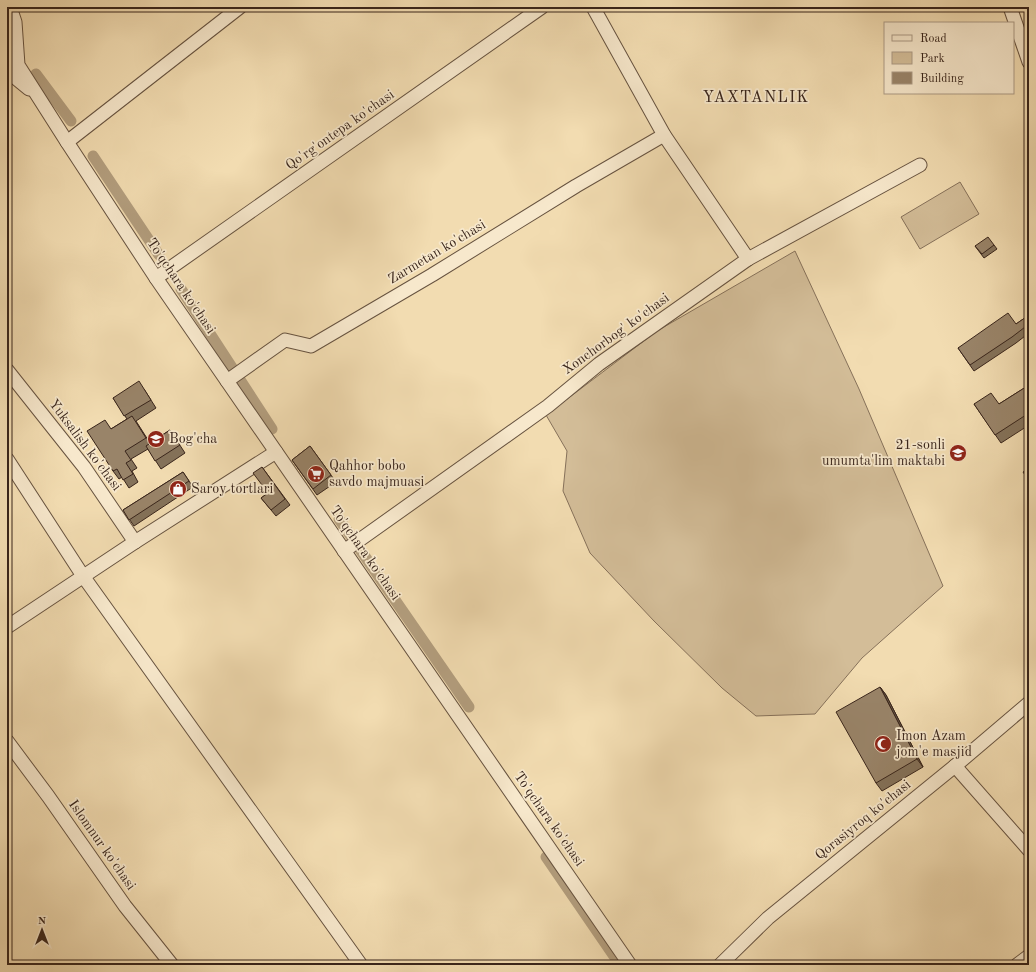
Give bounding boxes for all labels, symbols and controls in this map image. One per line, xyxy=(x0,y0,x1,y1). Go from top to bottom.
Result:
legend xyxy=(884,22,1014,94)
text: Road xyxy=(920,33,947,45)
text: Park xyxy=(920,53,945,65)
text: Building xyxy=(920,73,964,85)
street label: Qo'rg'ontepa ko'chasi xyxy=(283,87,397,173)
district label: YAXTANLIK xyxy=(703,90,809,106)
street label: Zarmetan ko'chasi xyxy=(386,217,488,287)
street label: To'qchara ko'chasi xyxy=(144,236,218,336)
street label: Xonchorbog' ko'chasi xyxy=(560,291,672,377)
street label: Yuksalish ko'chasi xyxy=(46,397,124,494)
school or university icon: Bog'cha xyxy=(146,429,166,449)
place label: Bog'cha xyxy=(169,432,217,446)
place label: 21-sonli umumta'lim maktabi xyxy=(822,438,945,468)
school or university icon: 21-sonli umumta'lim maktabi xyxy=(948,443,968,463)
place label: Qahhor bobo savdo majmuasi xyxy=(329,459,425,489)
supermarket icon: Qahhor bobo savdo majmuasi xyxy=(306,464,326,484)
shop icon: Saroy tortlari xyxy=(168,479,188,499)
place label: Saroy tortlari xyxy=(191,482,274,496)
street label: To'qchara ko'chasi xyxy=(327,503,403,603)
place label: Imon Azam jom'e masjid xyxy=(895,729,972,759)
mosque icon: Imon Azam jom'e masjid xyxy=(873,734,893,754)
street label: To'qchara ko'chasi xyxy=(511,769,587,869)
street label: Qorasiyroq ko'chasi xyxy=(813,777,914,863)
street label: Islomnur ko'chasi xyxy=(66,797,138,893)
north arrow xyxy=(22,910,62,950)
text: N xyxy=(38,916,47,927)

